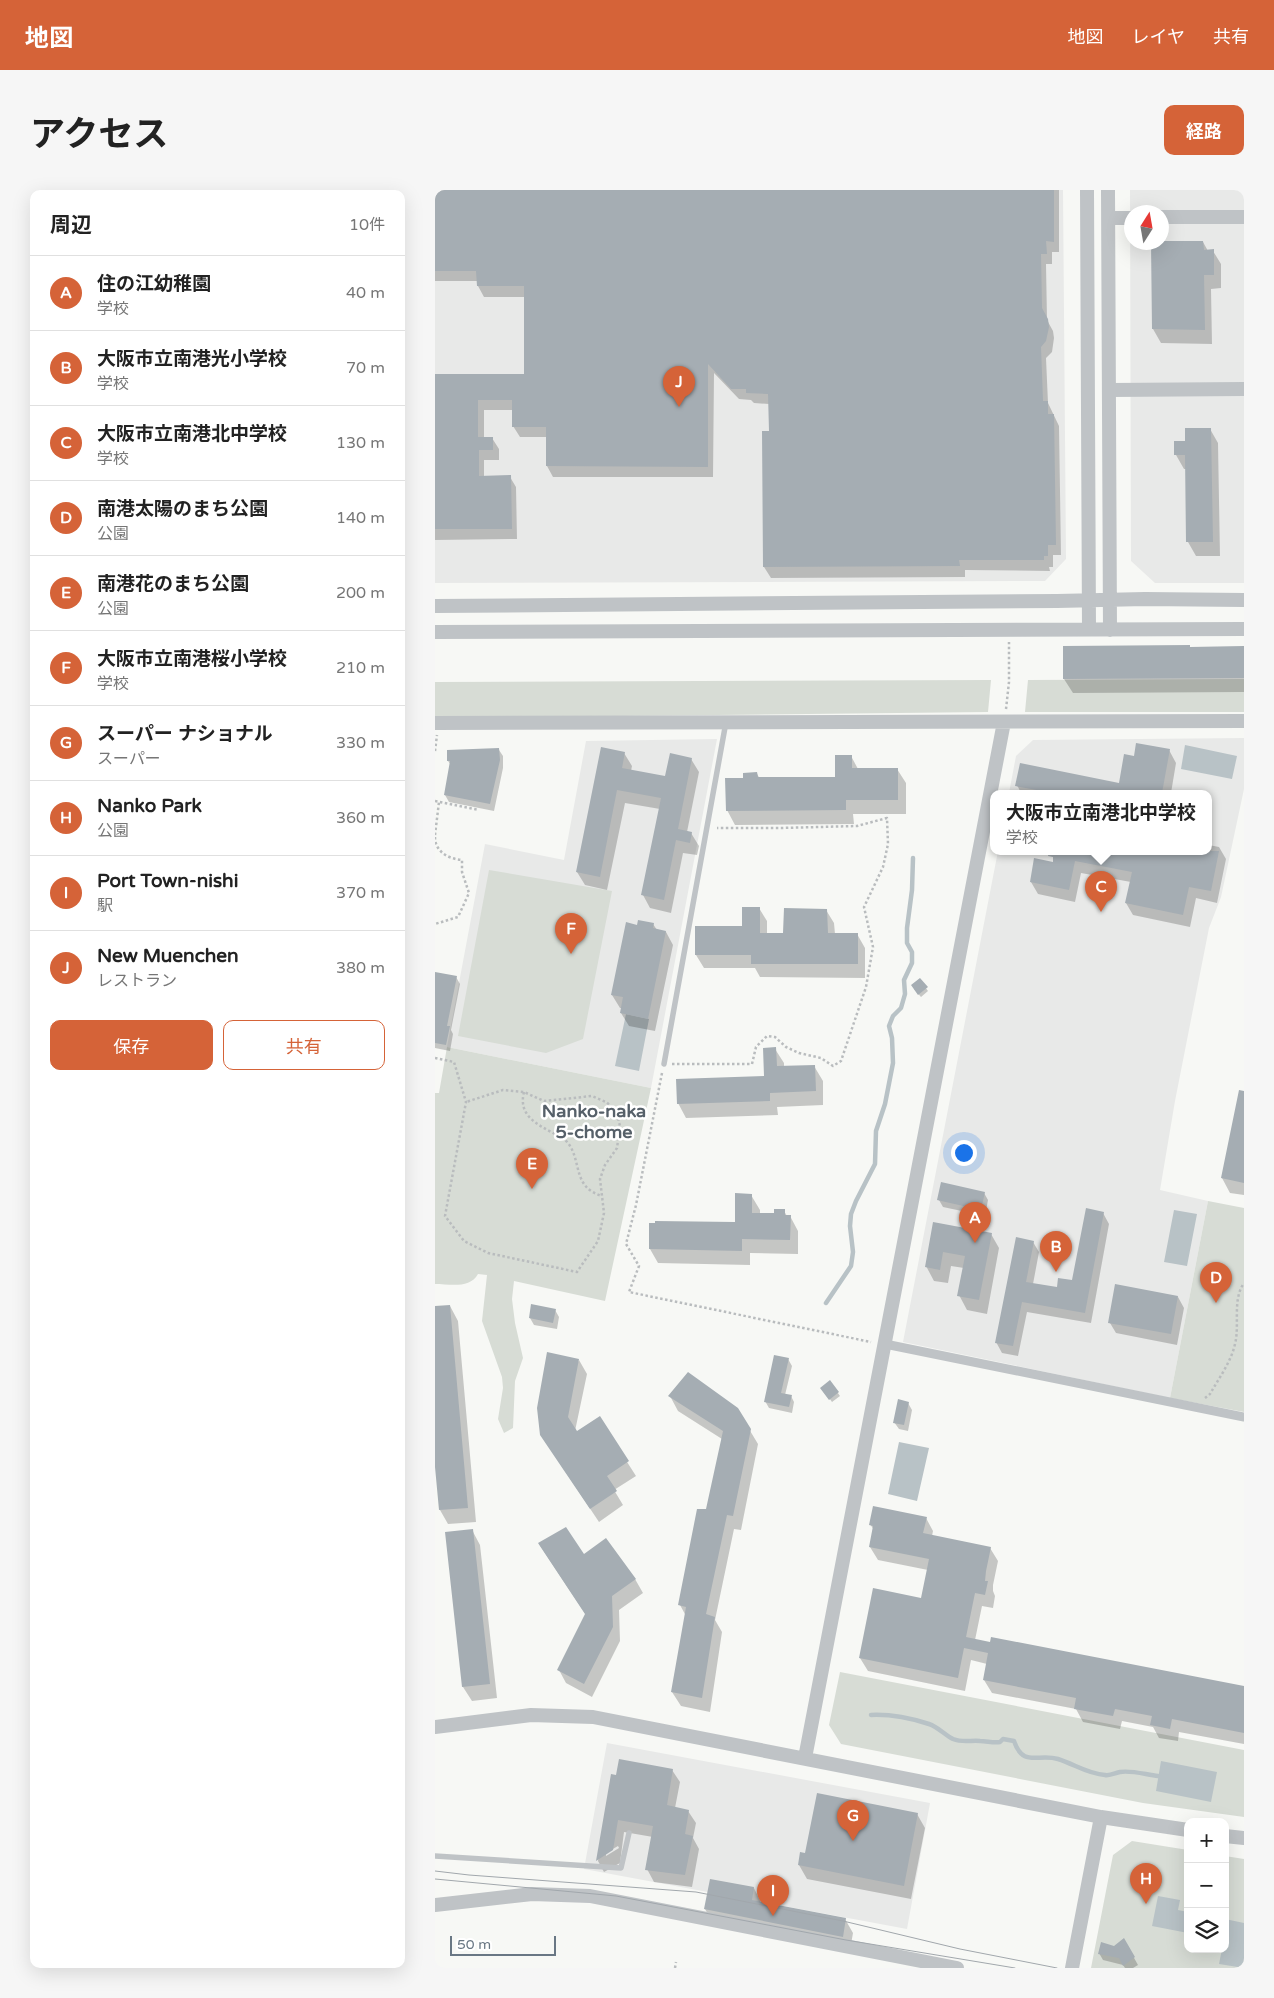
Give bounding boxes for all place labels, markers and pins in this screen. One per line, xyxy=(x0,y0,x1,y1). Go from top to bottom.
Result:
pin: J xyxy=(663,366,695,407)
pin: C xyxy=(1085,871,1117,912)
pin: F xyxy=(555,913,587,954)
pin: E xyxy=(516,1148,548,1189)
pin: A xyxy=(959,1202,991,1243)
pin: B xyxy=(1040,1231,1072,1272)
pin: D xyxy=(1200,1262,1232,1303)
pin: G xyxy=(837,1800,869,1841)
pin: H xyxy=(1130,1863,1162,1904)
pin: I xyxy=(757,1875,789,1916)

